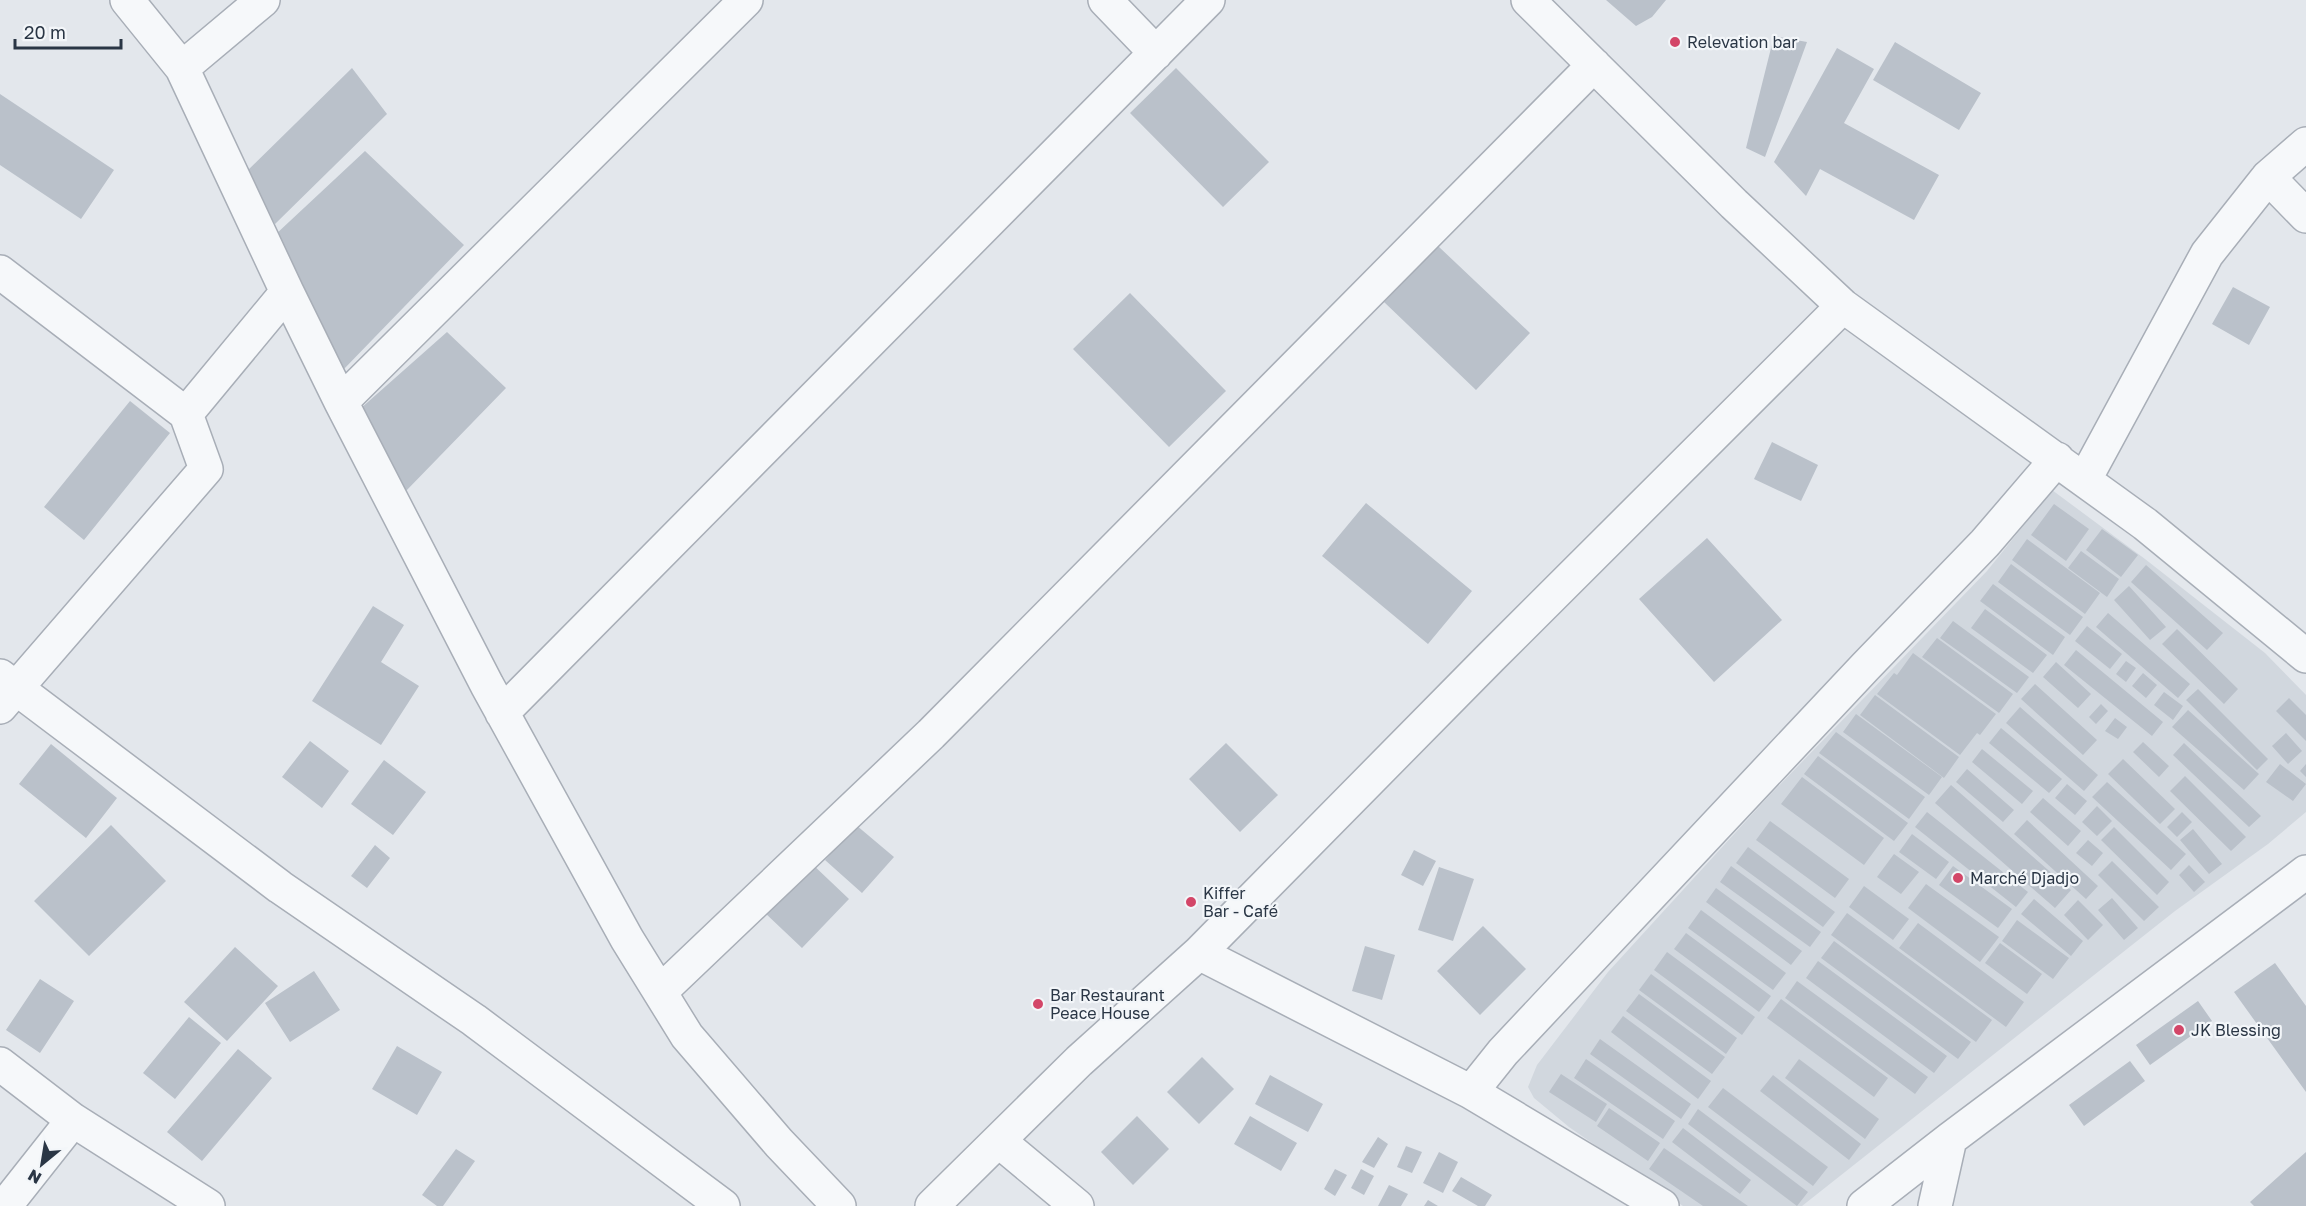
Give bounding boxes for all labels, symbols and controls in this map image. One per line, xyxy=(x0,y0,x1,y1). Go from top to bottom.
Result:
scale bar xyxy=(15,12,122,50)
text: 20 m xyxy=(24,21,66,43)
place label: Relevation bar xyxy=(1687,32,1798,52)
marker: Relevation bar xyxy=(1668,35,1682,49)
place label: Marché Djadjo xyxy=(1970,868,2079,888)
marker: Marché Djadjo xyxy=(1951,871,1965,885)
place label: Kiffer Bar - Café xyxy=(1203,883,1278,921)
marker: Kiffer Bar - Café xyxy=(1184,895,1198,909)
place label: Bar Restaurant Peace House xyxy=(1050,985,1165,1023)
marker: Bar Restaurant Peace House xyxy=(1031,997,1045,1011)
place label: JK Blessing xyxy=(2191,1020,2281,1040)
marker: JK Blessing xyxy=(2172,1023,2186,1037)
north arrow xyxy=(12,1134,72,1194)
text: N xyxy=(24,1165,45,1189)

